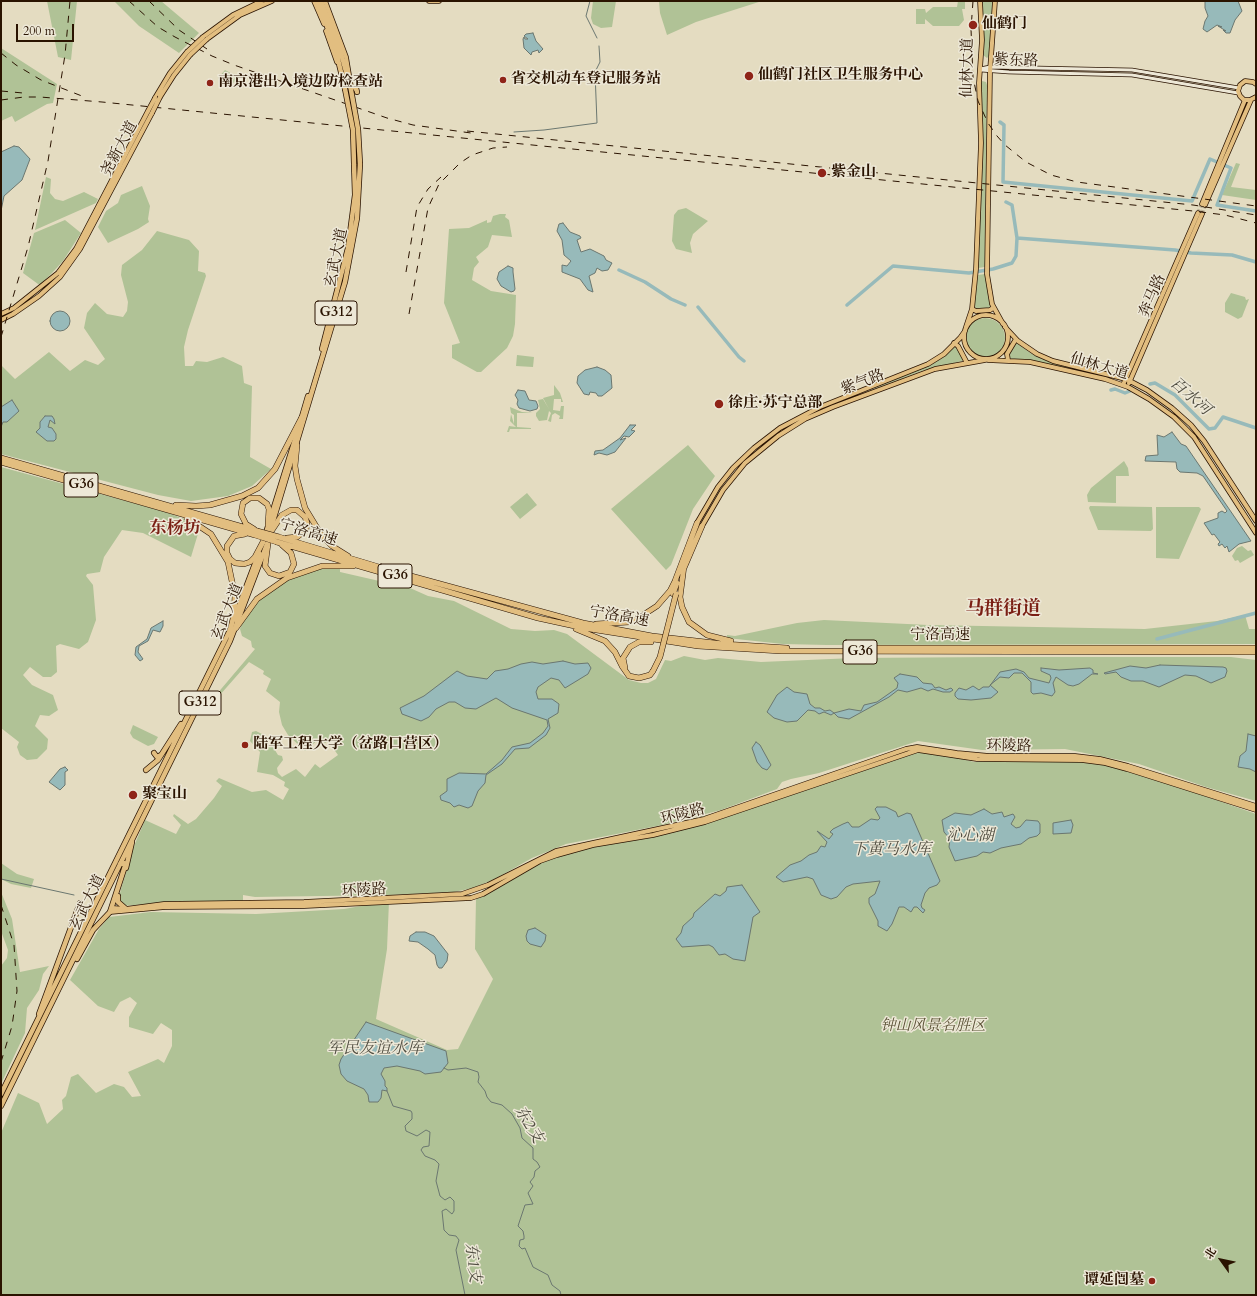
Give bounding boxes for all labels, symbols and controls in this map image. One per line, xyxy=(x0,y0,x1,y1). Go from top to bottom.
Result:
scale bar xyxy=(18,16,76,42)
place label: 仙鹤门 xyxy=(982,16,1027,34)
marker: 仙鹤门 xyxy=(967,19,979,31)
text: 200 m xyxy=(23,23,55,39)
street label: 仙林大道 xyxy=(958,38,978,98)
street label: 紫东路 xyxy=(993,51,1039,71)
place label: 仙鹤门社区卫生服务中心 xyxy=(758,67,923,85)
marker: 仙鹤门社区卫生服务中心 xyxy=(743,70,755,82)
place label: 省交机动车登记服务站 xyxy=(511,71,661,89)
place label: 南京港出入境边防检查站 xyxy=(218,74,383,92)
marker: 省交机动车登记服务站 xyxy=(498,75,508,85)
marker: 南京港出入境边防检查站 xyxy=(205,78,215,88)
street label: 尧新大道 xyxy=(98,118,142,180)
place label: 紫金山 xyxy=(831,164,876,182)
marker: 紫金山 xyxy=(816,167,828,179)
street label: 玄武大道 xyxy=(322,227,352,289)
street label: 奔马路 xyxy=(1136,272,1170,320)
road number: G312 xyxy=(315,301,357,325)
street label: 仙林大道 xyxy=(1068,350,1130,384)
street label: 紫气路 xyxy=(839,367,887,399)
water label: 百水河 xyxy=(1166,374,1214,420)
place label: 徐庄·苏宁总部 xyxy=(728,395,822,413)
marker: 徐庄·苏宁总部 xyxy=(713,398,725,410)
road number: G36 xyxy=(64,473,98,497)
street label: 宁洛高速 xyxy=(277,516,339,550)
district label: 东杨坊 xyxy=(150,519,200,539)
road number: G36 xyxy=(378,564,412,588)
street label: 玄武大道 xyxy=(208,581,248,643)
district label: 马群街道 xyxy=(965,599,1041,621)
street label: 宁洛高速 xyxy=(588,603,650,631)
street label: 宁洛高速 xyxy=(910,627,970,645)
road number: G36 xyxy=(843,640,877,664)
road number: G312 xyxy=(179,691,221,715)
place label: 陆军工程大学（岔路口营区） xyxy=(253,736,448,754)
street label: 环陵路 xyxy=(986,738,1032,756)
marker: 陆军工程大学（岔路口营区） xyxy=(240,740,250,750)
place label: 聚宝山 xyxy=(142,786,187,804)
marker: 聚宝山 xyxy=(127,789,139,801)
street label: 环陵路 xyxy=(659,801,707,829)
water label: 沁心湖 xyxy=(946,826,994,846)
water label: 下黄马水库 xyxy=(851,840,931,860)
street label: 玄武大道 xyxy=(67,872,109,934)
street label: 环陵路 xyxy=(341,881,387,901)
park label: 钟山风景名胜区 xyxy=(881,1018,985,1036)
water label: 军民友谊水库 xyxy=(327,1039,423,1059)
water label: 东2支 xyxy=(509,1103,547,1147)
north arrow xyxy=(1201,1240,1241,1280)
water label: 东1支 xyxy=(460,1242,484,1284)
text: 北 xyxy=(1201,1244,1220,1262)
place label: 谭延闿墓 xyxy=(1084,1272,1144,1290)
marker: 谭延闿墓 xyxy=(1147,1276,1157,1286)

